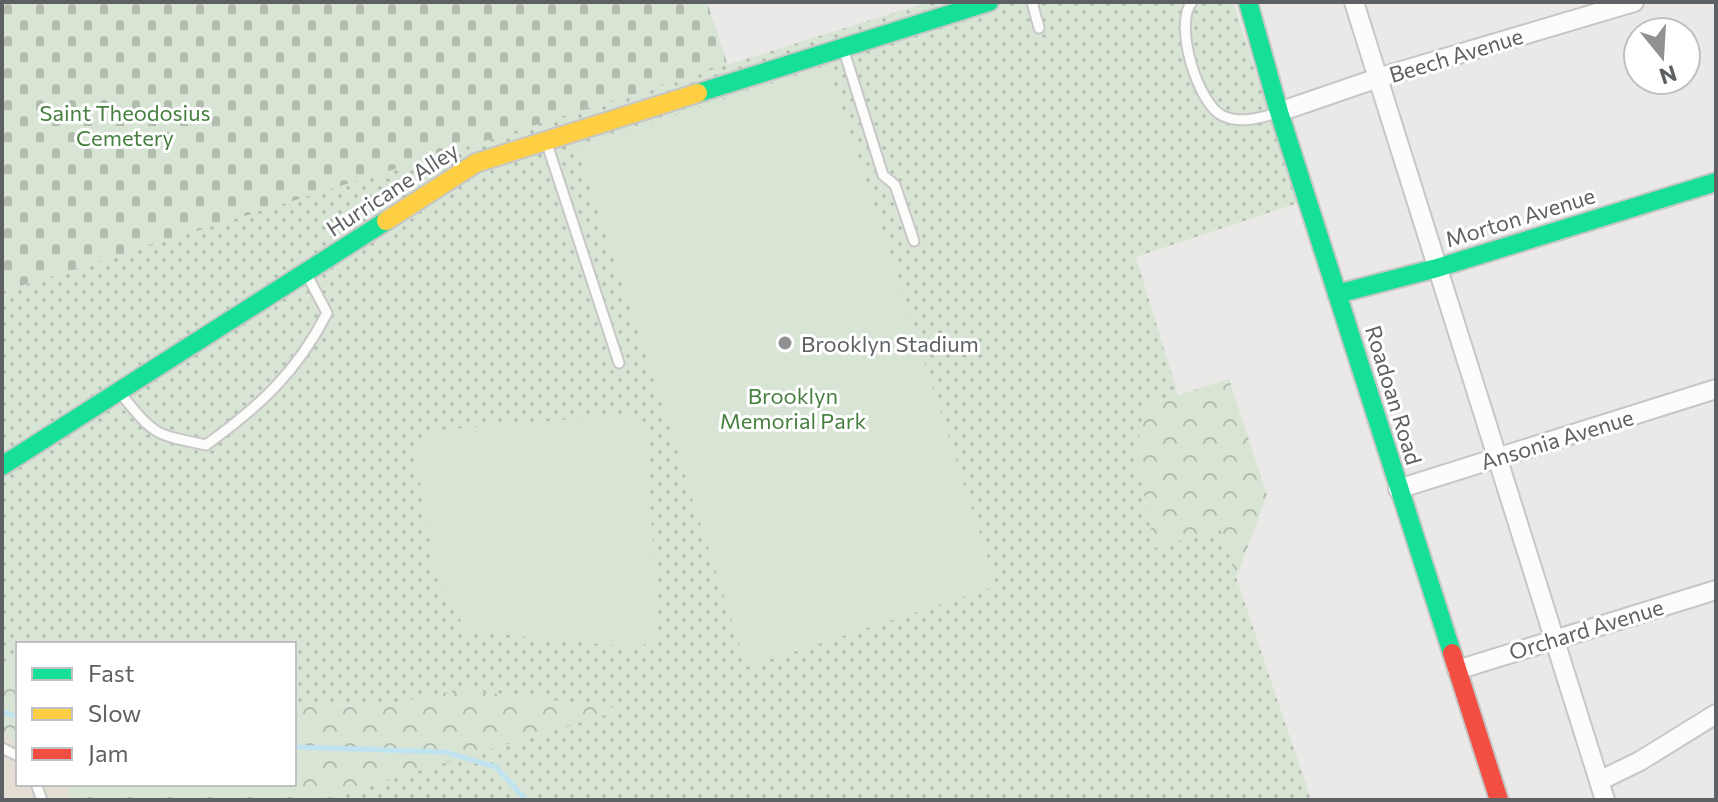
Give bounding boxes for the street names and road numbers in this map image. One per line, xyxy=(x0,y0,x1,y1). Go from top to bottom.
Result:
street label: Beech Avenue xyxy=(1386,22,1526,88)
street label: Hurricane Alley xyxy=(321,136,463,242)
street label: Morton Avenue xyxy=(1442,181,1598,253)
street label: Roadoan Road xyxy=(1360,322,1428,468)
street label: Ansonia Avenue xyxy=(1477,403,1637,475)
street label: Orchard Avenue xyxy=(1506,593,1666,665)

